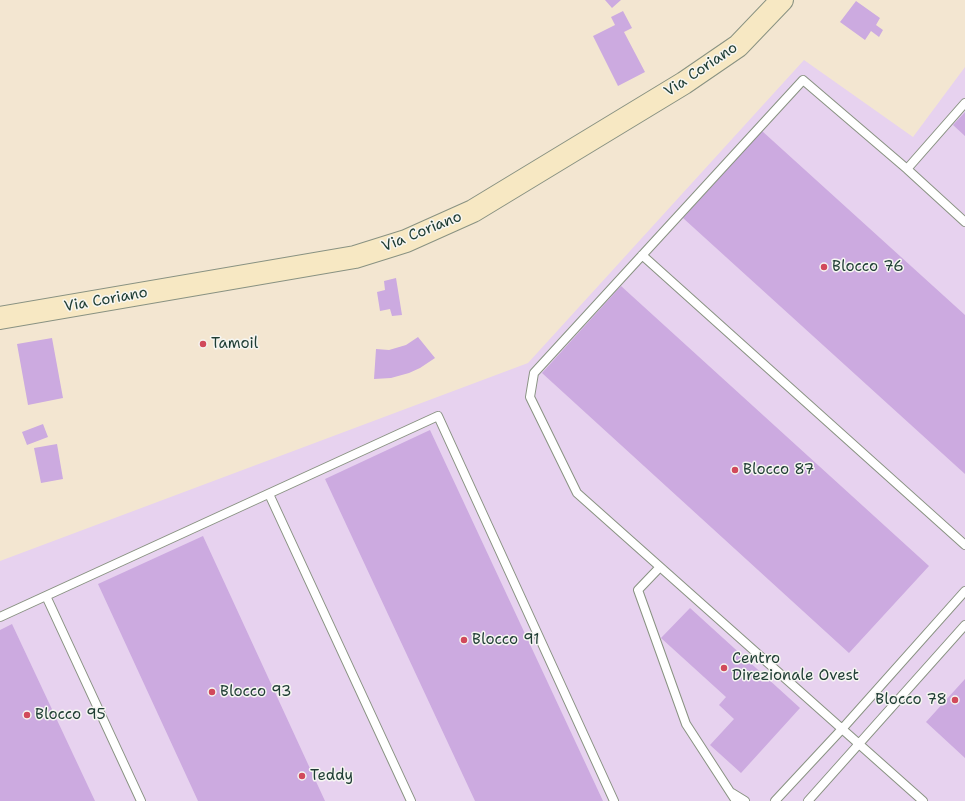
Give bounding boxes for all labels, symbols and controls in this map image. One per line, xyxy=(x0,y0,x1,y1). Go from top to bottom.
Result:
street label: Via Coriano xyxy=(661,39,741,101)
street label: Via Coriano xyxy=(379,208,465,256)
place label: Blocco 76 xyxy=(832,258,904,276)
marker: Blocco 76 xyxy=(819,262,829,272)
street label: Via Coriano xyxy=(63,284,149,316)
place label: Tamoil xyxy=(211,335,258,353)
marker: Tamoil xyxy=(198,339,208,349)
place label: Blocco 87 xyxy=(743,461,814,479)
marker: Blocco 87 xyxy=(730,465,740,475)
place label: Blocco 91 xyxy=(472,631,539,649)
marker: Blocco 91 xyxy=(459,635,469,645)
place label: Centro Direzionale Ovest xyxy=(732,650,859,685)
marker: Centro Direzionale Ovest xyxy=(719,663,729,673)
place label: Blocco 93 xyxy=(220,683,291,701)
marker: Blocco 93 xyxy=(207,687,217,697)
place label: Blocco 78 xyxy=(875,691,947,709)
marker: Blocco 78 xyxy=(950,695,960,705)
place label: Blocco 95 xyxy=(35,706,106,724)
marker: Blocco 95 xyxy=(22,710,32,720)
place label: Teddy xyxy=(310,767,353,785)
marker: Teddy xyxy=(297,771,307,781)

